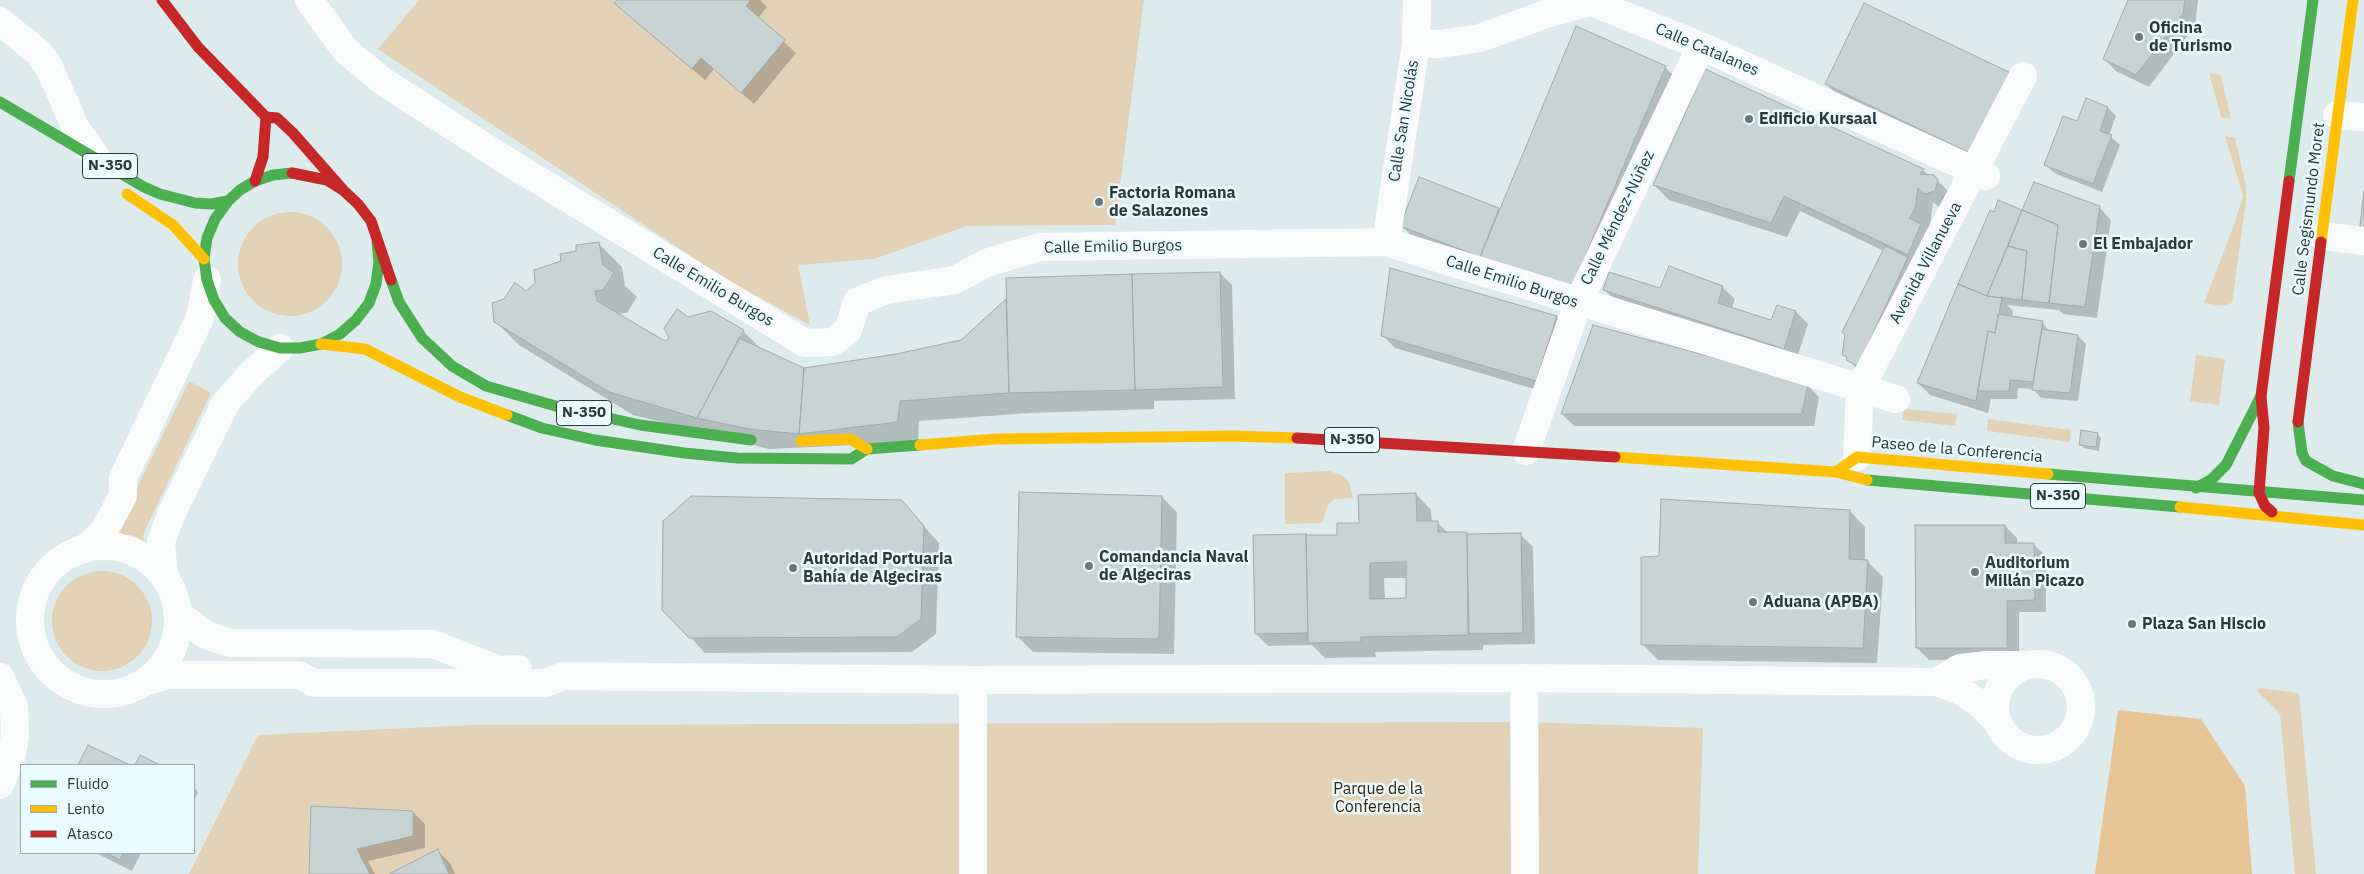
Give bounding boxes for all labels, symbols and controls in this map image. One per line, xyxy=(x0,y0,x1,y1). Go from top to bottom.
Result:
place label: Oficina de Turismo xyxy=(2149,18,2232,56)
street label: Calle Catalanes xyxy=(1652,20,1762,80)
marker: Oficina de Turismo xyxy=(2133,31,2145,43)
street label: Calle San Nicolás xyxy=(1385,59,1423,183)
place label: Edificio Kursaal xyxy=(1759,109,1877,129)
marker: Edificio Kursaal xyxy=(1743,113,1755,125)
street label: Calle Segismundo Moret xyxy=(2289,121,2329,297)
street label: Calle Méndez-Núñez xyxy=(1577,147,1659,289)
road number: N-350 xyxy=(82,154,138,178)
place label: Factoria Romana de Salazones xyxy=(1109,183,1236,221)
marker: Factoria Romana de Salazones xyxy=(1093,196,1105,208)
street label: Avenida Villanueva xyxy=(1886,199,1966,327)
place label: El Embajador xyxy=(2093,234,2193,254)
street label: Calle Emilio Burgos xyxy=(1044,236,1182,258)
marker: El Embajador xyxy=(2077,238,2089,250)
street label: Calle Emilio Burgos xyxy=(649,243,777,331)
street label: Calle Emilio Burgos xyxy=(1443,252,1581,312)
road number: N-350 xyxy=(556,400,612,426)
road number: N-350 xyxy=(1324,428,1380,452)
street label: Paseo de la Conferencia xyxy=(1870,433,2044,467)
road number: N-350 xyxy=(2030,484,2086,508)
place label: Comandancia Naval de Algeciras xyxy=(1099,547,1248,585)
place label: Autoridad Portuaria Bahía de Algeciras xyxy=(803,549,953,587)
place label: Auditorium Millán Picazo xyxy=(1985,553,2084,591)
marker: Comandancia Naval de Algeciras xyxy=(1083,560,1095,572)
marker: Autoridad Portuaria Bahía de Algeciras xyxy=(787,562,799,574)
marker: Auditorium Millán Picazo xyxy=(1969,566,1981,578)
place label: Aduana (APBA) xyxy=(1763,592,1878,612)
marker: Aduana (APBA) xyxy=(1747,596,1759,608)
place label: Plaza San Hiscio xyxy=(2142,614,2266,634)
marker: Plaza San Hiscio xyxy=(2126,618,2138,630)
legend xyxy=(20,764,195,854)
text: Fluido xyxy=(67,774,109,793)
park label: Parque de la Conferencia xyxy=(1333,779,1423,817)
text: Lento xyxy=(67,799,105,818)
text: Atasco xyxy=(67,824,113,843)

